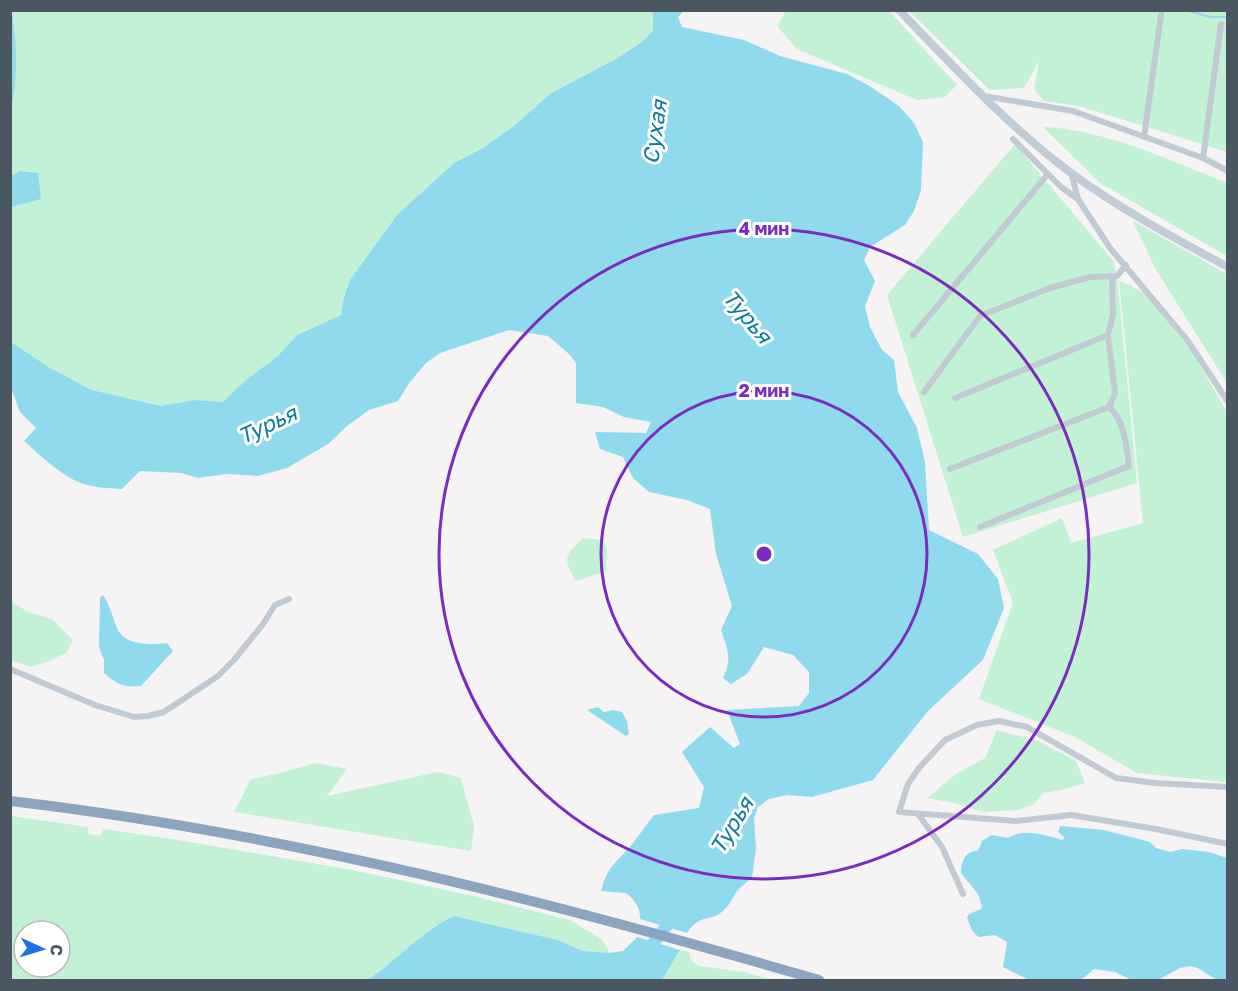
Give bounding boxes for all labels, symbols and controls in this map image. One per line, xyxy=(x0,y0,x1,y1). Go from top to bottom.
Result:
water label: Сухая xyxy=(636,97,672,166)
text: 4 мин xyxy=(739,217,789,239)
water label: Турья xyxy=(718,284,779,349)
text: 2 мин xyxy=(739,379,789,401)
water label: Турья xyxy=(233,398,302,449)
centre of rings xyxy=(754,544,774,564)
water label: Турья xyxy=(704,790,759,858)
north arrow xyxy=(12,919,72,979)
text: С xyxy=(47,944,67,956)

